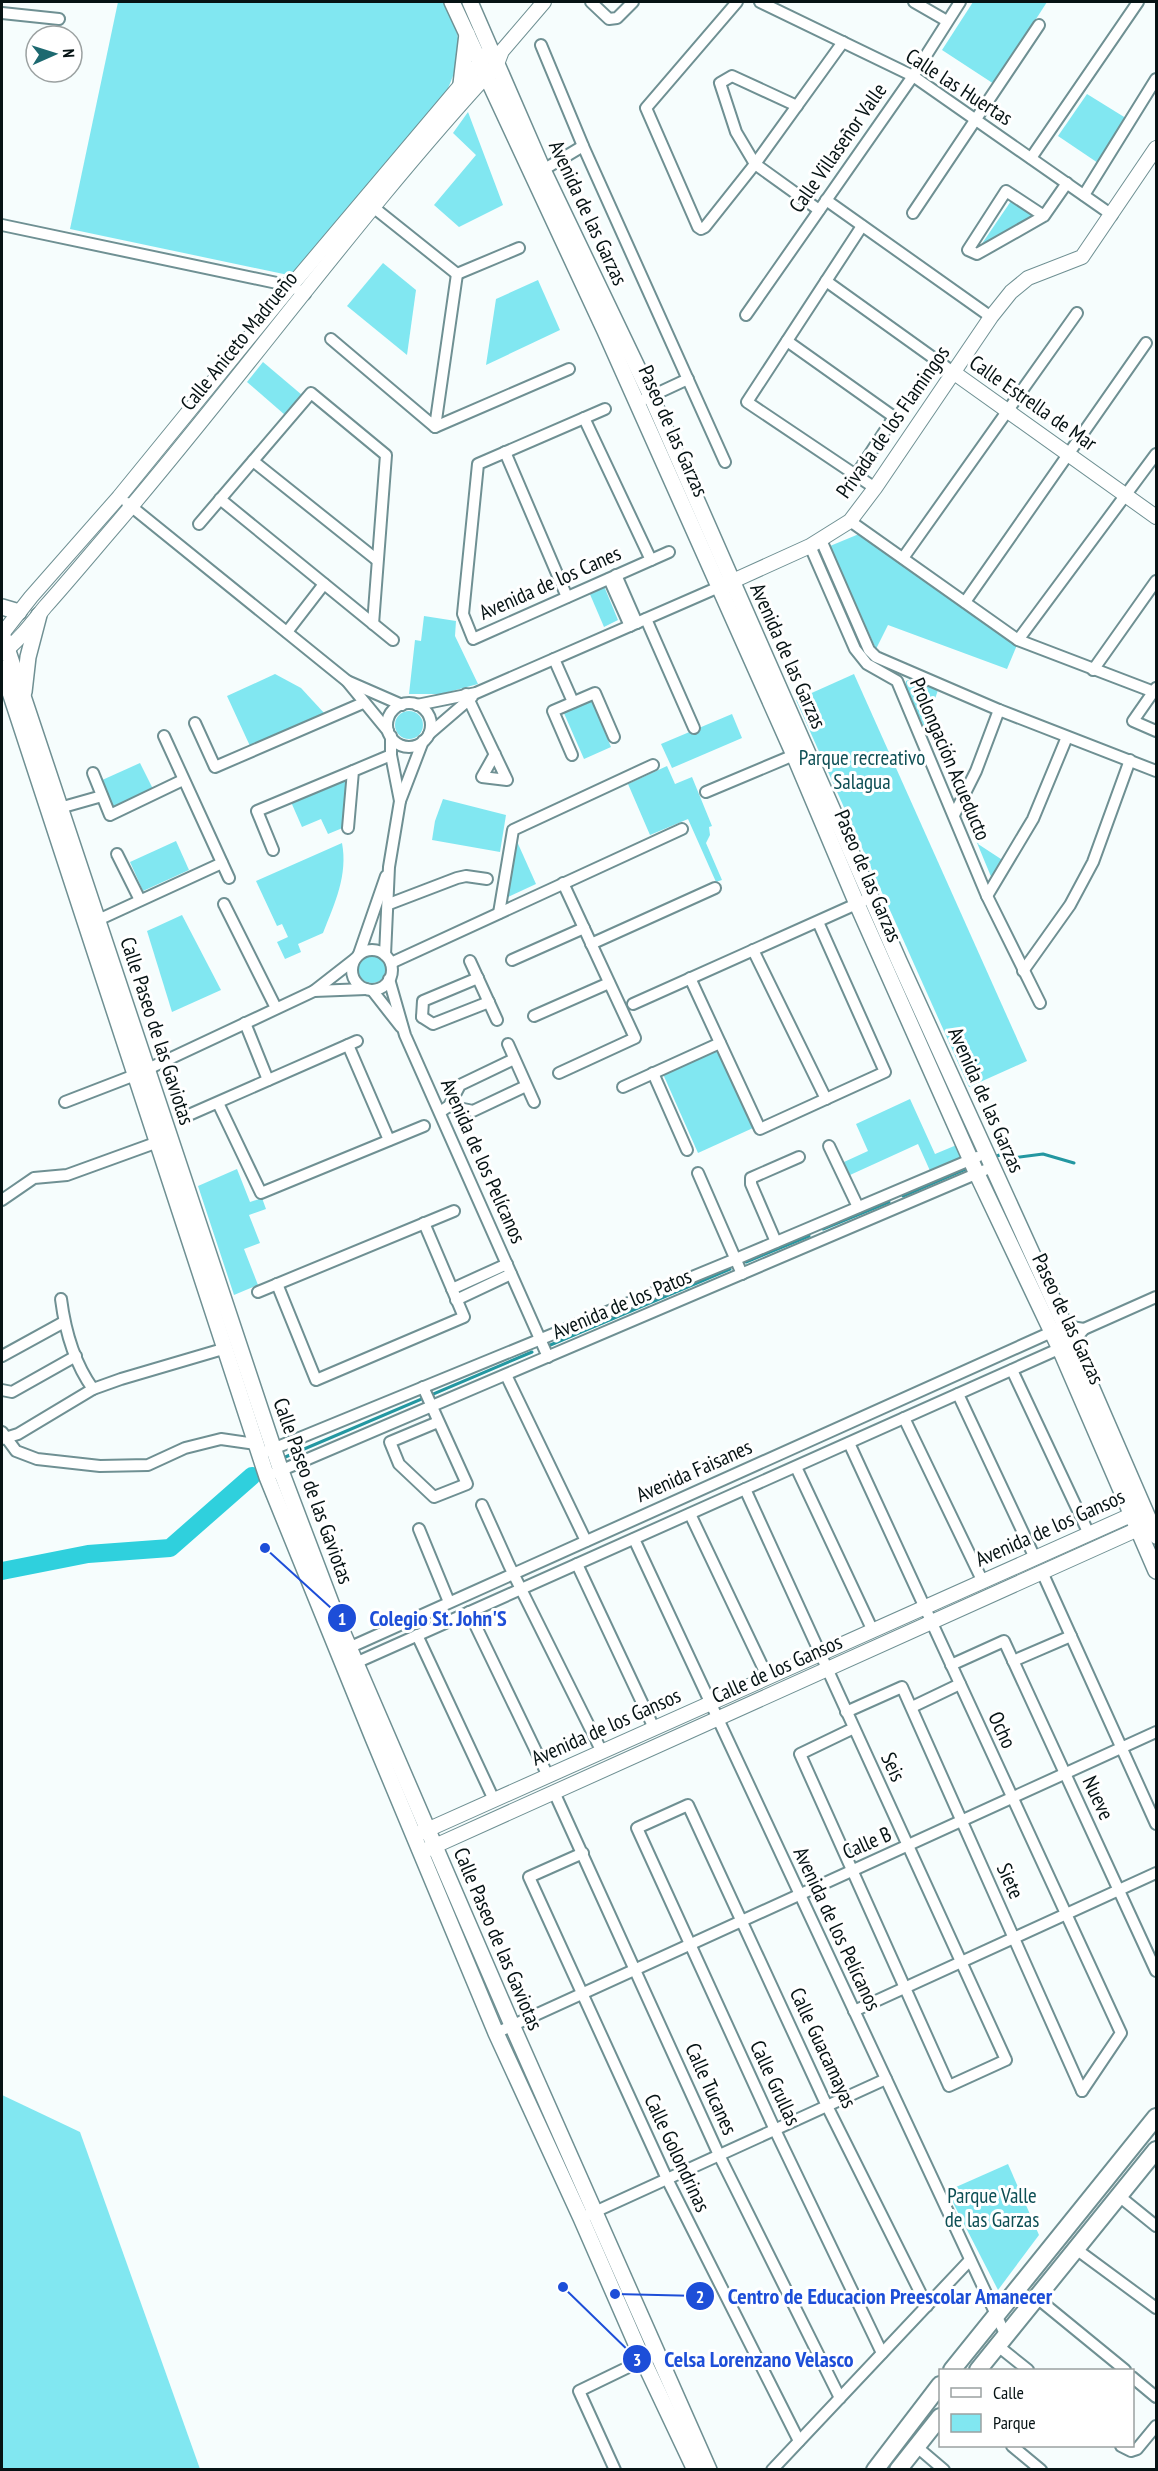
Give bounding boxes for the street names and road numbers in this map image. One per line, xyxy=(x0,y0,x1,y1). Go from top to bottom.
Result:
street label: Calle las Huertas xyxy=(901,42,1018,131)
street label: Calle Villaseñor Valle xyxy=(783,78,892,218)
street label: Avenida de las Garzas xyxy=(543,136,634,289)
street label: Calle Aniceto Madrueño xyxy=(174,266,303,416)
street label: Privada de los Flamingos xyxy=(830,340,955,503)
street label: Calle Estrella de Mar xyxy=(964,349,1102,457)
street label: Paseo de las Garzas xyxy=(632,361,714,501)
street label: Avenida de los Canes xyxy=(475,539,625,626)
street label: Avenida de las Garzas xyxy=(744,579,833,733)
street label: Prolongación Acueducto xyxy=(904,673,997,844)
street label: Paseo de las Garzas xyxy=(828,806,908,946)
street label: Calle Paseo de las Gaviotas xyxy=(114,933,201,1128)
street label: Avenida de las Garzas xyxy=(942,1023,1031,1177)
street label: Avenida de los Pelícanos xyxy=(435,1074,532,1248)
street label: Paseo de las Garzas xyxy=(1026,1249,1110,1388)
street label: Avenida de los Patos xyxy=(548,1262,695,1345)
street label: Calle Paseo de las Gaviotas xyxy=(267,1394,360,1588)
street label: Avenida Faisanes xyxy=(632,1433,756,1508)
street label: Avenida de los Gansos xyxy=(971,1483,1129,1573)
street label: Calle de los Gansos xyxy=(708,1628,846,1709)
street label: Avenida de los Gansos xyxy=(527,1682,685,1772)
street label: Ocho xyxy=(982,1707,1023,1752)
street label: Seis xyxy=(875,1748,912,1786)
street label: Nueve xyxy=(1077,1771,1120,1824)
street label: Calle B xyxy=(838,1820,895,1865)
street label: Calle Paseo de las Gaviotas xyxy=(448,1843,549,2034)
street label: Avenida de los Pelícanos xyxy=(788,1843,887,2015)
street label: Siete xyxy=(991,1859,1030,1903)
street label: Calle Guacamayas xyxy=(784,1983,863,2112)
street label: Calle Grullas xyxy=(744,2036,807,2130)
street label: Calle Tucanes xyxy=(679,2039,744,2139)
street label: Calle Golondrinas xyxy=(638,2089,717,2216)

